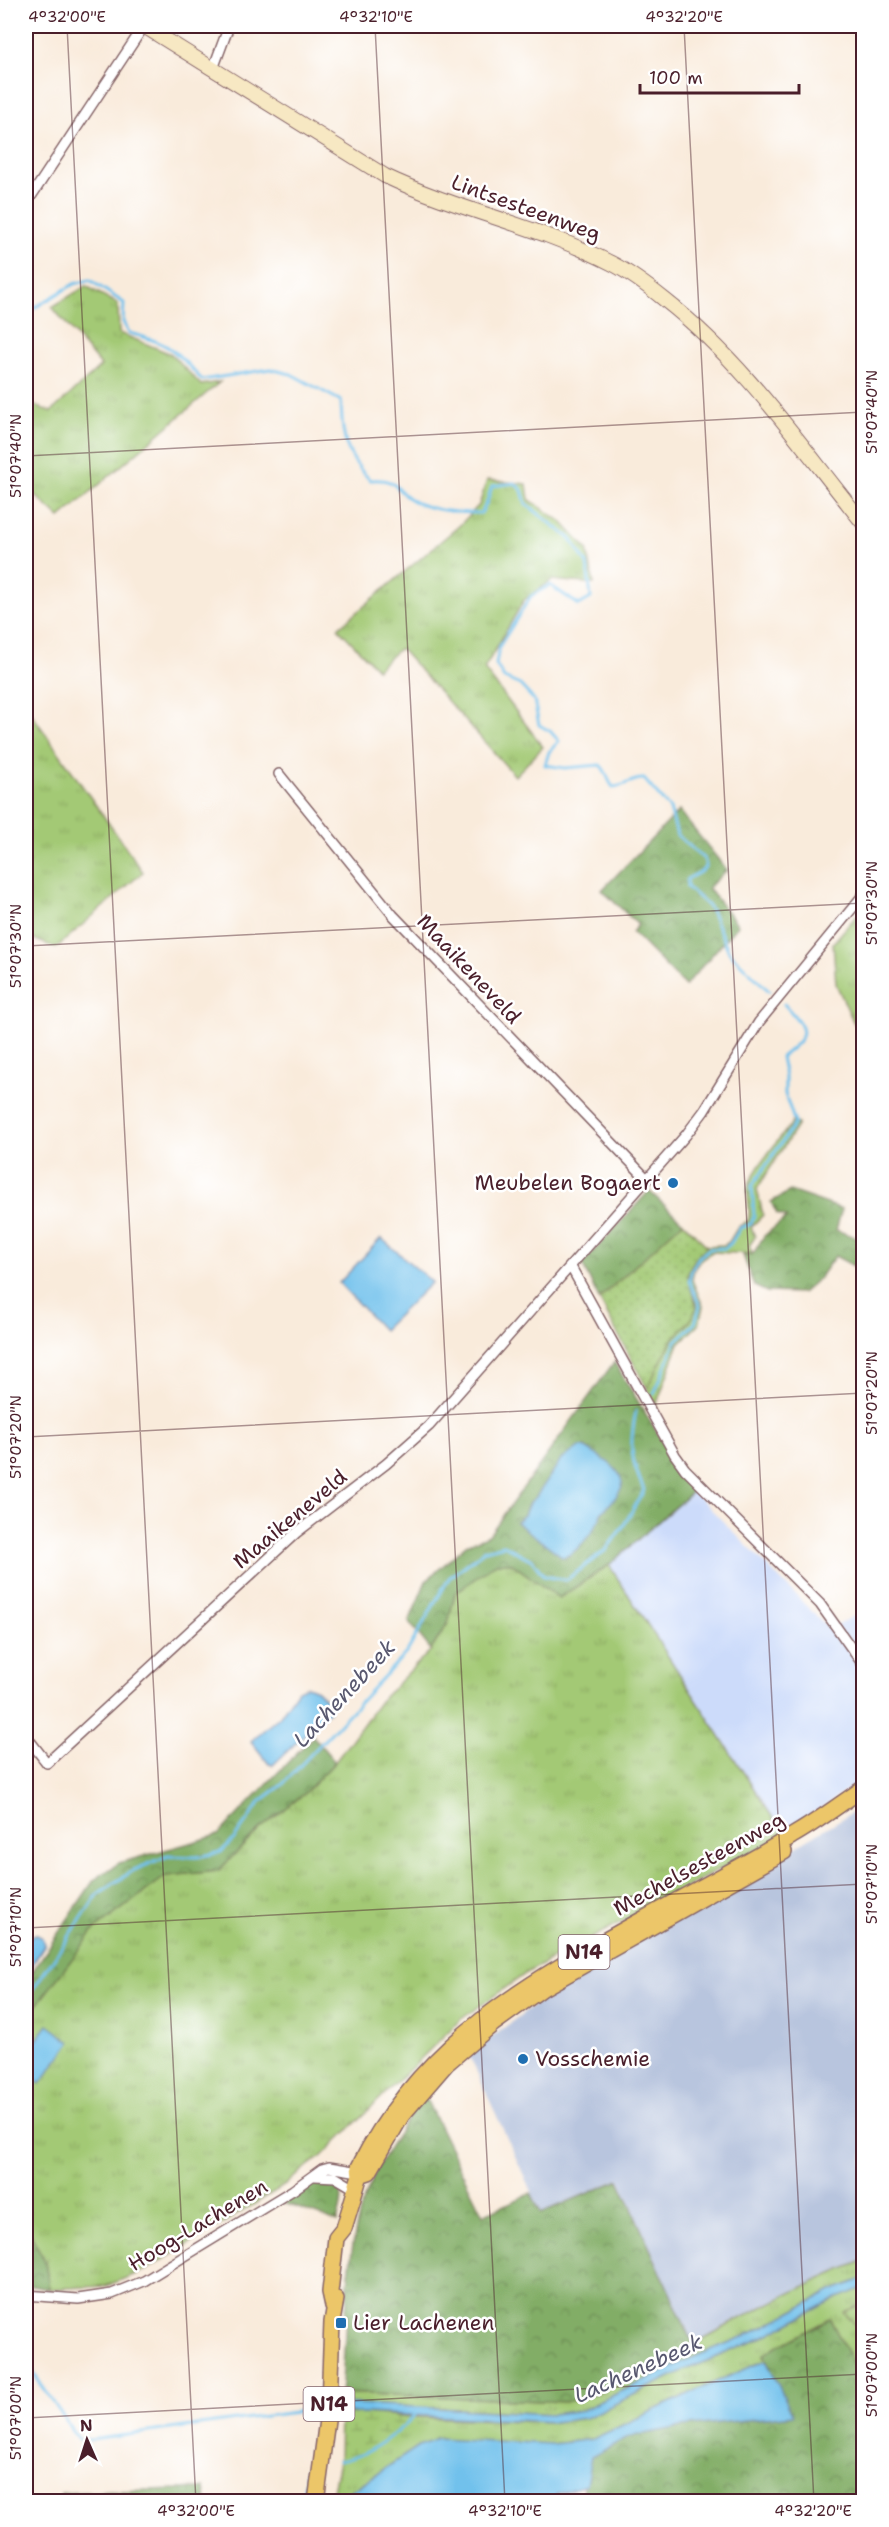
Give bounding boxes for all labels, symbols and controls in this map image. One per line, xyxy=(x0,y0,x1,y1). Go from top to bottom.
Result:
text: 4°32'00"E xyxy=(28,7,106,27)
text: 4°32'10"E xyxy=(339,7,413,27)
text: 4°32'20"E xyxy=(645,7,723,27)
scale bar xyxy=(640,57,799,95)
text: 100 m xyxy=(649,66,703,90)
street label: Lintsesteenweg xyxy=(447,168,605,248)
text: 51°07'40"N xyxy=(862,370,882,454)
text: 51°07'40"N xyxy=(6,414,26,498)
text: 51°07'30"N xyxy=(862,861,882,945)
text: 51°07'30"N xyxy=(6,904,26,988)
street label: Maaikeneveld xyxy=(411,908,527,1030)
place label: Meubelen Bogaert xyxy=(475,1169,661,1197)
marker: Meubelen Bogaert xyxy=(666,1176,680,1190)
text: 51°07'20"N xyxy=(862,1351,882,1435)
text: 51°07'20"N xyxy=(6,1395,26,1479)
street label: Maaikeneveld xyxy=(227,1463,353,1575)
water label: Lachenebeek xyxy=(287,1633,402,1754)
street label: Mechelsesteenweg xyxy=(608,1805,790,1923)
text: 51°07'10"N xyxy=(862,1844,882,1924)
text: 51°07'10"N xyxy=(6,1887,26,1967)
road number: N14 xyxy=(558,1935,610,1969)
place label: Vosschemie xyxy=(535,2045,650,2073)
marker: Vosschemie xyxy=(516,2052,530,2066)
street label: Hoog-Lachenen xyxy=(123,2172,273,2278)
place label: Lier Lachenen xyxy=(353,2309,495,2337)
marker: Lier Lachenen xyxy=(334,2316,348,2330)
water label: Lachenebeek xyxy=(569,2327,708,2410)
text: 51°07'00"N xyxy=(862,2333,882,2417)
text: 51°07'00"N xyxy=(6,2376,26,2460)
road number: N14 xyxy=(304,2387,354,2421)
north arrow xyxy=(57,2410,117,2470)
text: N xyxy=(79,2415,93,2436)
text: 4°32'00"E xyxy=(157,2501,235,2521)
text: 4°32'10"E xyxy=(468,2501,542,2521)
text: 4°32'20"E xyxy=(774,2501,852,2521)

